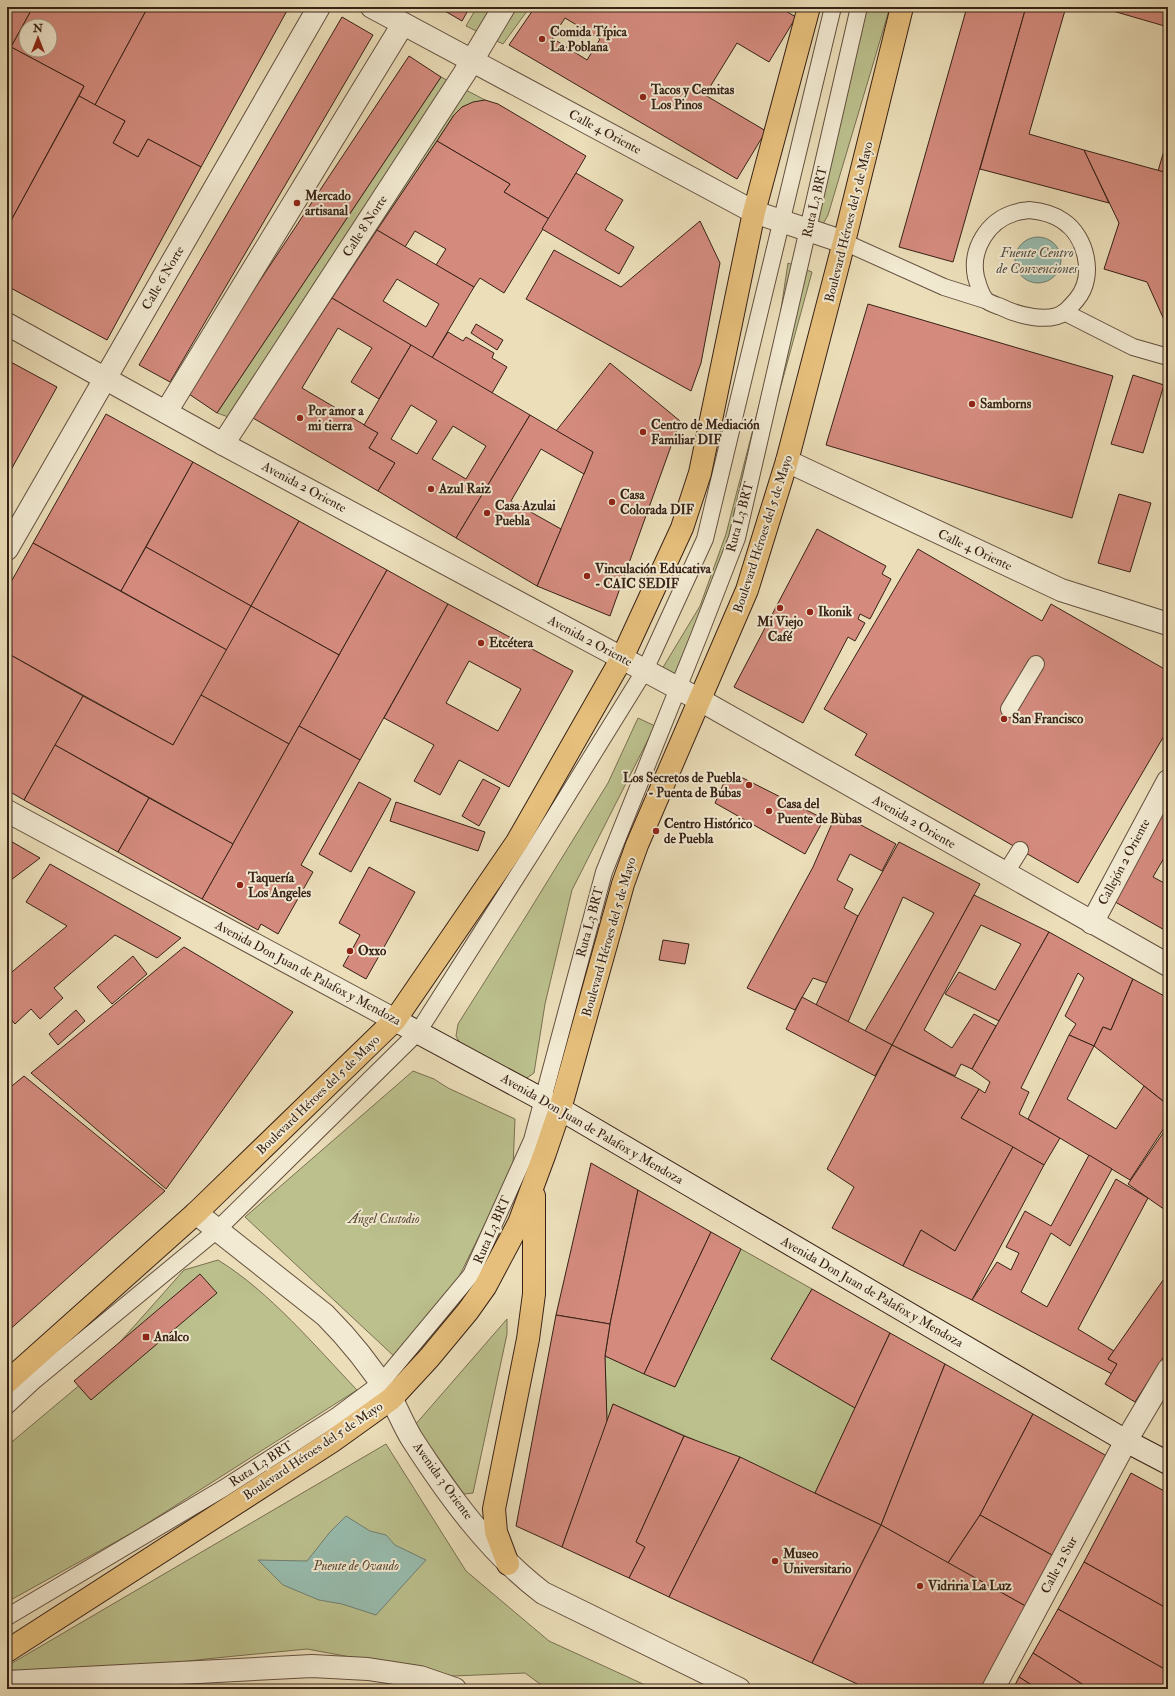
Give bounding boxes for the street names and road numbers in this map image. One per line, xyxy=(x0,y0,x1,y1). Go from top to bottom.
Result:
street label: Calle 4 Oriente xyxy=(566,106,645,158)
street label: Boulevard Héroes del 5 de Mayo xyxy=(821,140,878,304)
street label: Ruta L3 BRT xyxy=(799,165,831,239)
street label: Calle 8 Norte xyxy=(339,192,391,260)
street label: Calle 6 Norte xyxy=(138,243,188,313)
street label: Boulevard Héroes del 5 de Mayo xyxy=(730,453,797,615)
street label: Avenida 2 Oriente xyxy=(258,458,349,516)
street label: Ruta L3 BRT xyxy=(723,480,757,554)
street label: Calle 4 Oriente xyxy=(935,526,1015,574)
street label: Avenida 2 Oriente xyxy=(544,612,635,670)
street label: Avenida 2 Oriente xyxy=(869,791,959,853)
street label: Callejón 2 Oriente xyxy=(1095,816,1154,908)
street label: Boulevard Héroes del 5 de Mayo xyxy=(579,855,640,1019)
street label: Ruta L3 BRT xyxy=(573,885,607,959)
street label: Avenida Don Juan de Palafox y Mendoza xyxy=(211,917,404,1030)
street label: Boulevard Héroes del 5 de Mayo xyxy=(253,1032,384,1159)
street label: Avenida Don Juan de Palafox y Mendoza xyxy=(497,1070,687,1189)
street label: Ruta L3 BRT xyxy=(470,1193,514,1266)
street label: Avenida Don Juan de Palafox y Mendoza xyxy=(777,1233,967,1352)
street label: Boulevard Héroes del 5 de Mayo xyxy=(240,1398,386,1505)
street label: Ruta L3 BRT xyxy=(226,1437,296,1490)
street label: Avenida 3 Oriente xyxy=(409,1438,477,1523)
street label: Calle 12 Sur xyxy=(1037,1534,1081,1596)

